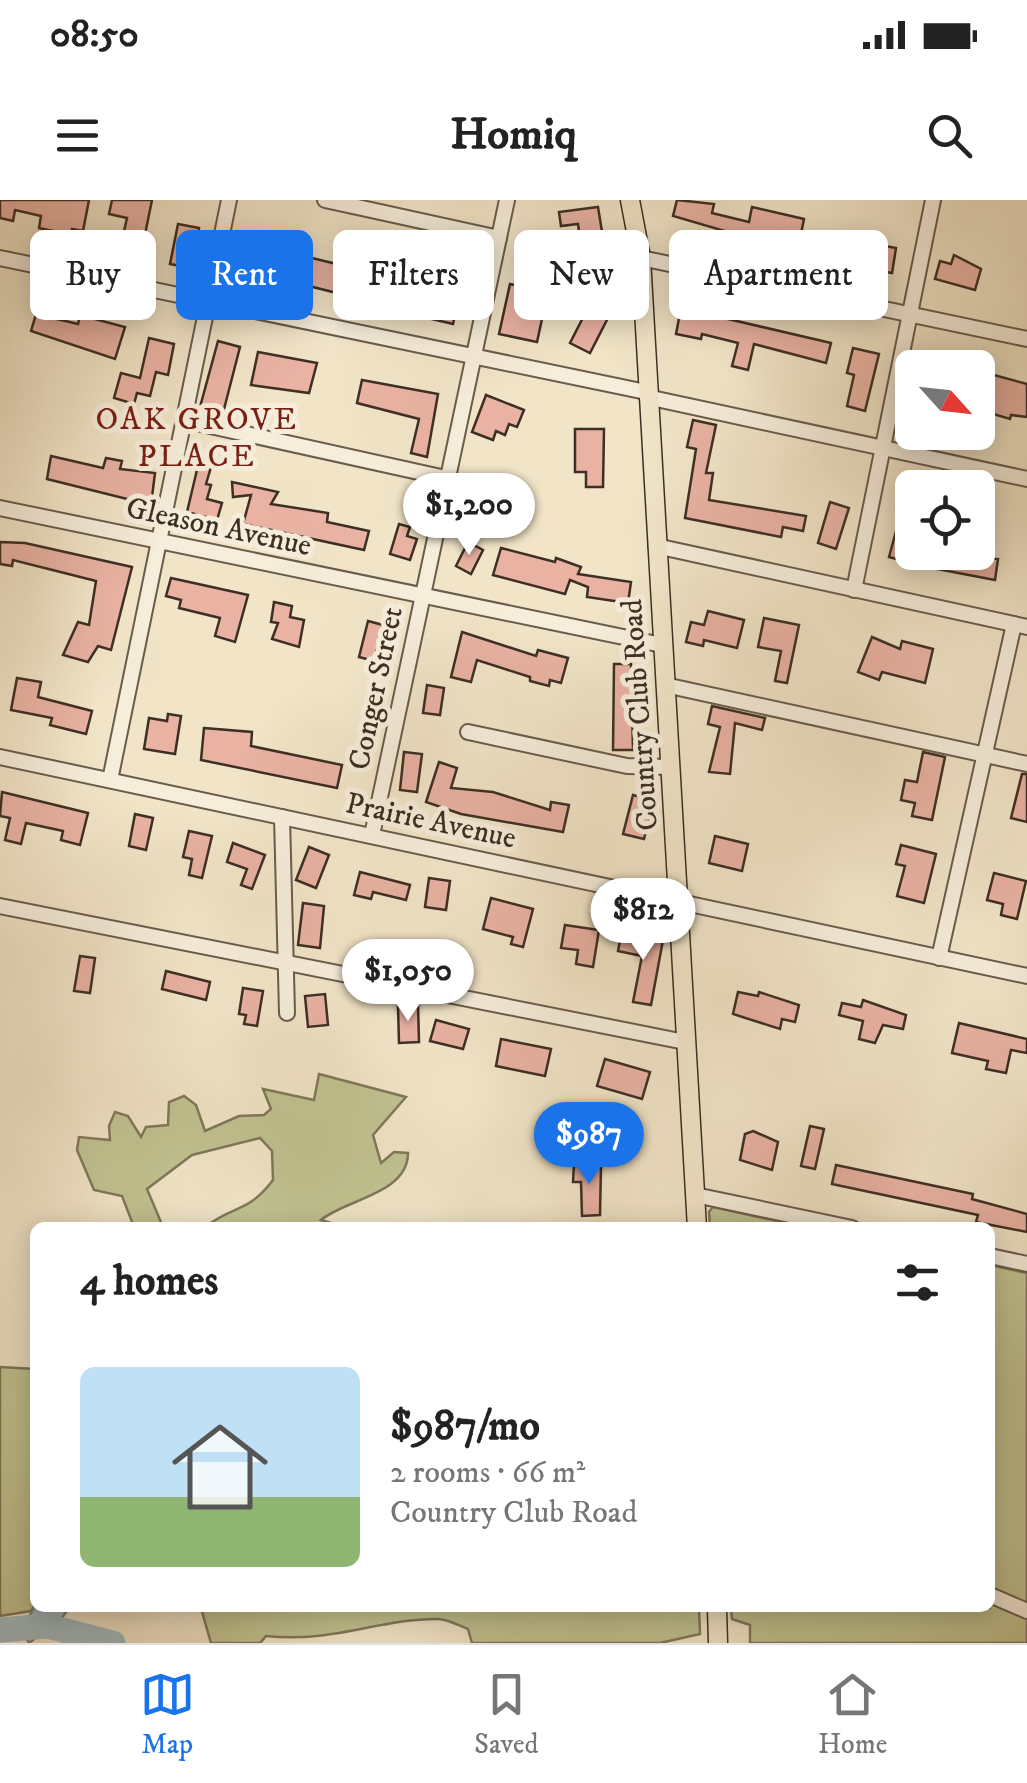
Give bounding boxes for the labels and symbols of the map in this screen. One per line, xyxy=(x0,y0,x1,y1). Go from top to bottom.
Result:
north arrow xyxy=(895,350,995,450)
district label: OAK GROVE PLACE xyxy=(95,400,299,477)
pin: $1,200 xyxy=(388,473,550,558)
street label: Gleason Avenue xyxy=(123,490,315,565)
street label: Country Club Road xyxy=(614,598,667,832)
street label: Conger Street xyxy=(341,603,412,773)
street label: Prairie Avenue xyxy=(342,785,519,858)
pin: $812 xyxy=(584,878,702,963)
pin: $1,050 xyxy=(327,939,489,1024)
pin: $987 xyxy=(530,1102,648,1187)

